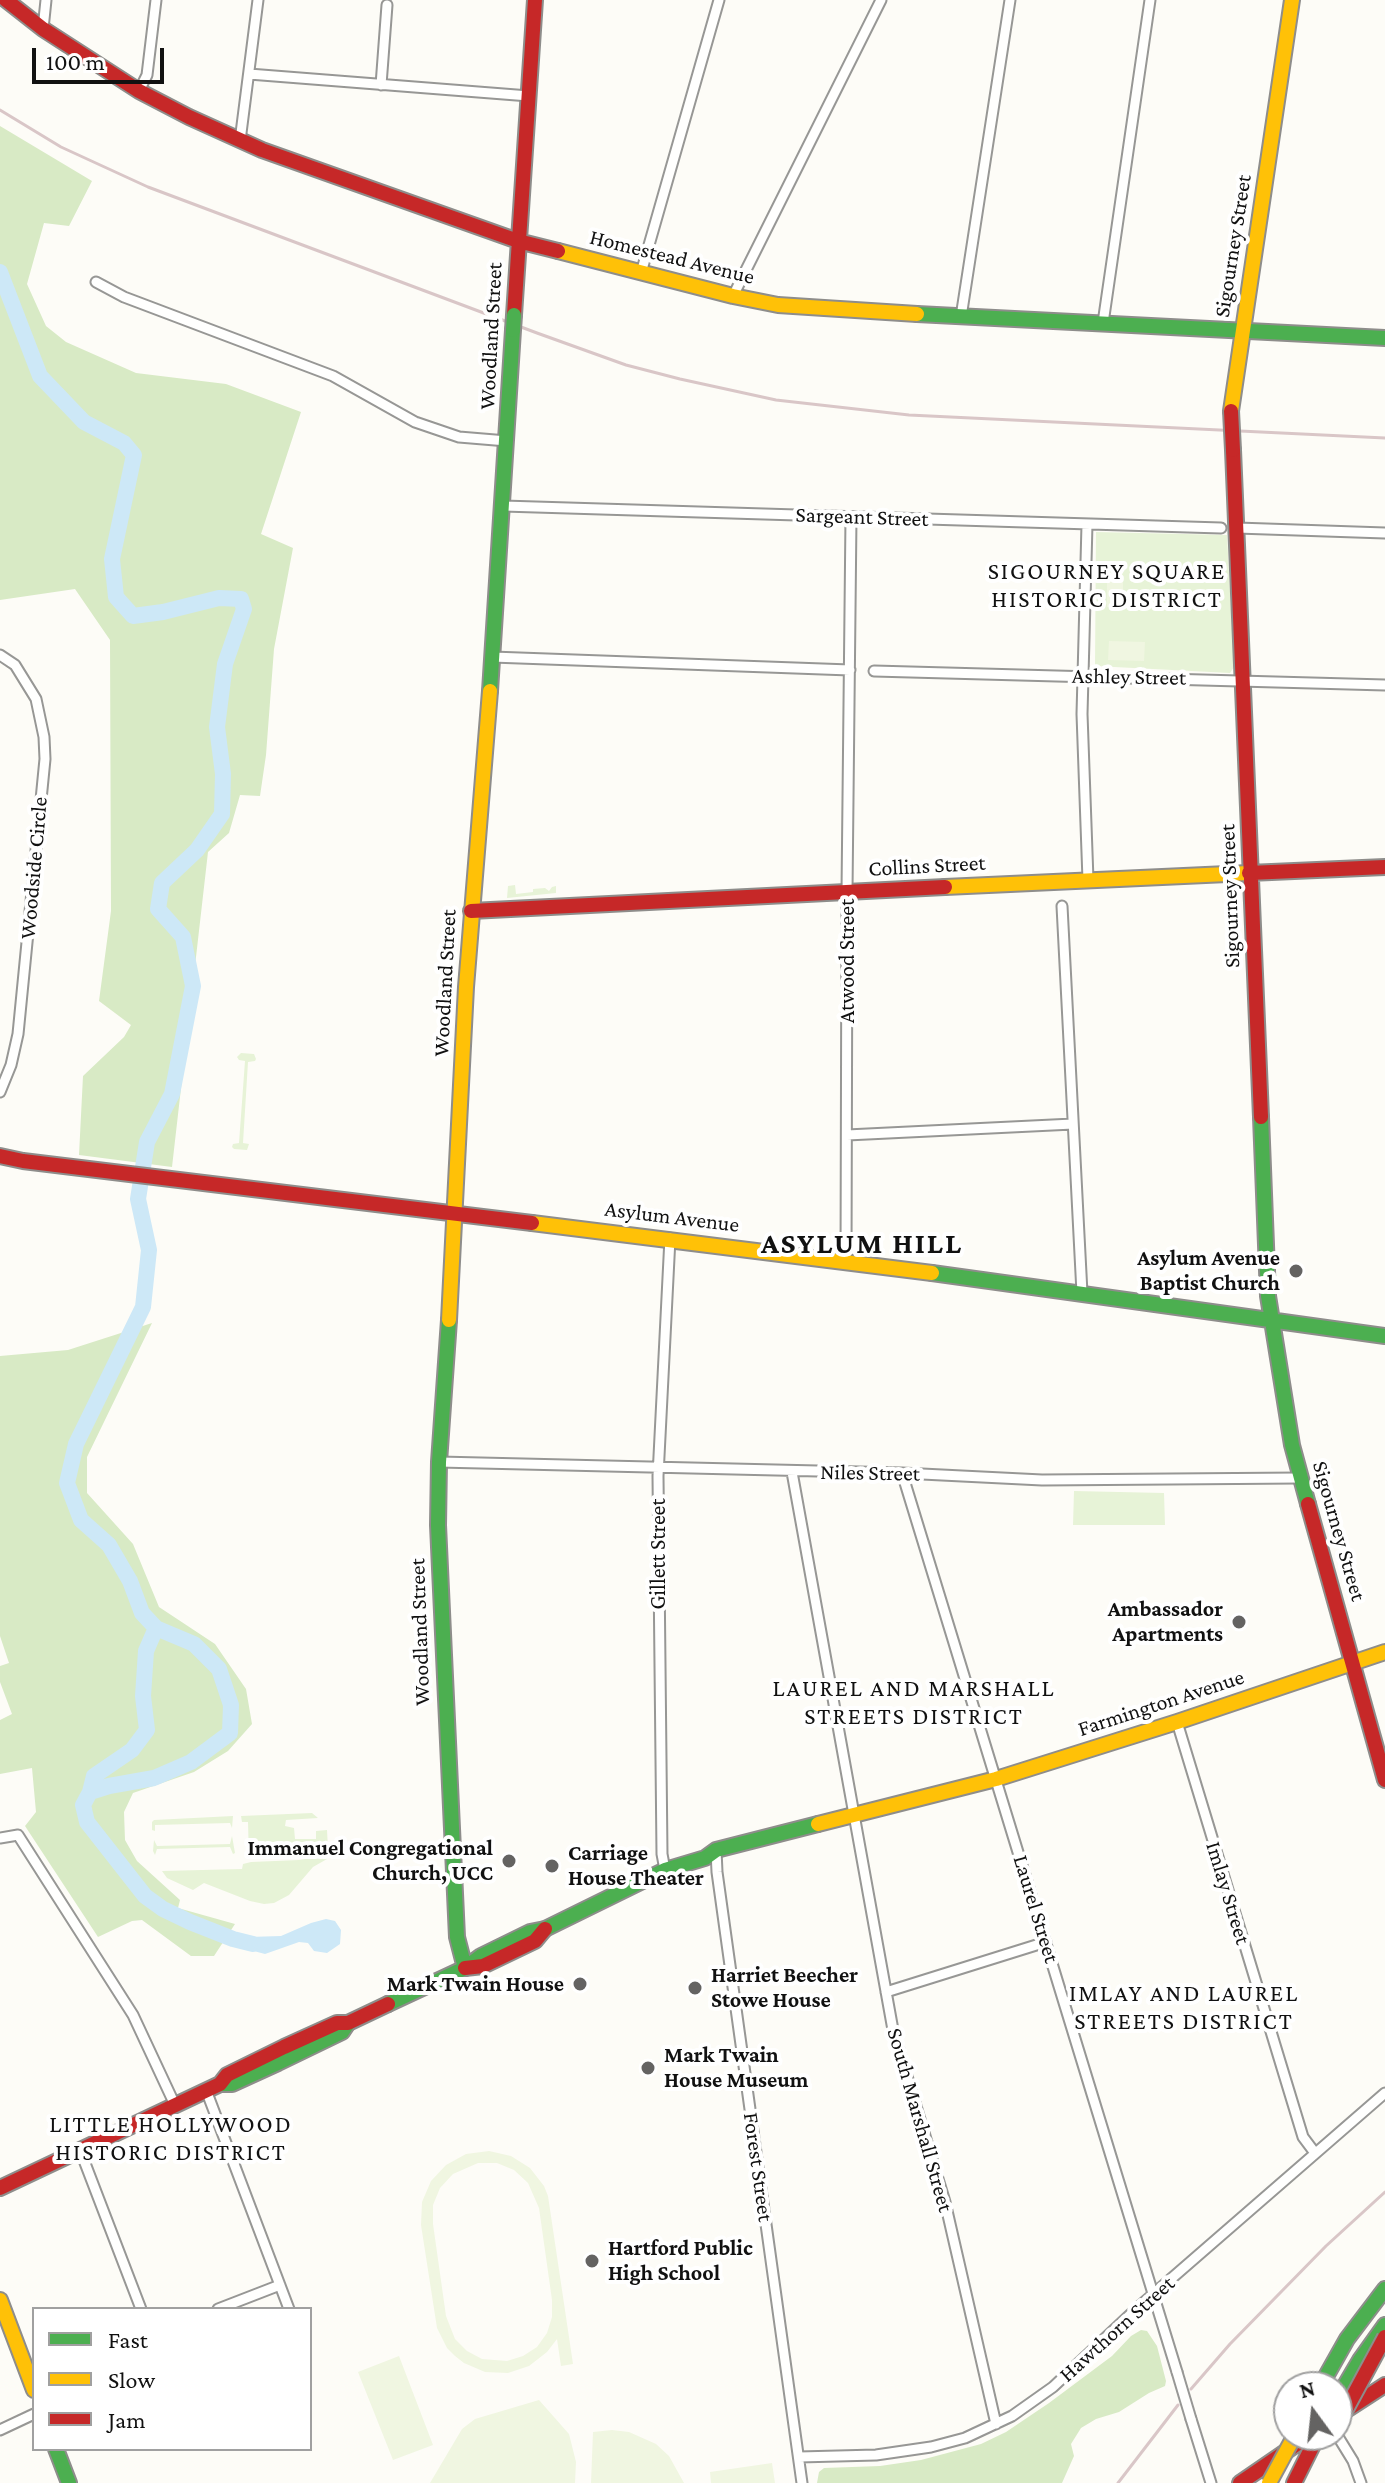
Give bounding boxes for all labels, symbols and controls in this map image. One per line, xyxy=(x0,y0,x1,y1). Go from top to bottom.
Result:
scale bar xyxy=(36,32,168,82)
text: 100 m xyxy=(46,48,105,75)
street label: Sigourney Street xyxy=(1209,173,1257,319)
street label: Homestead Avenue xyxy=(587,224,757,290)
street label: Woodland Street xyxy=(474,262,508,410)
street label: Sargeant Street xyxy=(795,501,929,533)
district label: SIGOURNEY SQUARE HISTORIC DISTRICT xyxy=(988,558,1226,614)
street label: Ashley Street xyxy=(1072,663,1186,691)
street label: Woodside Circle xyxy=(15,796,53,940)
street label: Sigourney Street xyxy=(1214,823,1246,969)
street label: Collins Street xyxy=(868,850,986,882)
street label: Atwood Street xyxy=(834,899,860,1023)
street label: Woodland Street xyxy=(428,909,462,1057)
street label: Asylum Avenue xyxy=(603,1196,741,1238)
district label: ASYLUM HILL xyxy=(761,1226,963,1262)
place label: Asylum Avenue Baptist Church xyxy=(1137,1245,1280,1296)
marker: Asylum Avenue Baptist Church xyxy=(1287,1262,1305,1280)
street label: Sigourney Street xyxy=(1306,1458,1372,1604)
street label: Niles Street xyxy=(820,1459,920,1487)
street label: Gillett Street xyxy=(645,1498,671,1610)
street label: Woodland Street xyxy=(404,1558,436,1706)
place label: Ambassador Apartments xyxy=(1108,1596,1223,1648)
marker: Ambassador Apartments xyxy=(1230,1613,1248,1631)
street label: Farmington Avenue xyxy=(1075,1664,1247,1742)
district label: LAUREL AND MARSHALL STREETS DISTRICT xyxy=(773,1675,1055,1731)
place label: Immanuel Congregational Church, UCC xyxy=(247,1835,493,1886)
street label: Imlay Street xyxy=(1200,1838,1256,1948)
place label: Carriage House Theater xyxy=(568,1840,704,1892)
marker: Immanuel Congregational Church, UCC xyxy=(500,1852,518,1870)
street label: Laurel Street xyxy=(1007,1852,1065,1966)
marker: Carriage House Theater xyxy=(543,1857,561,1875)
place label: Harriet Beecher Stowe House xyxy=(711,1962,858,2014)
place label: Mark Twain House xyxy=(387,1971,564,1997)
marker: Mark Twain House xyxy=(571,1975,589,1993)
marker: Harriet Beecher Stowe House xyxy=(686,1979,704,1997)
district label: IMLAY AND LAUREL STREETS DISTRICT xyxy=(1069,1980,1299,2036)
street label: South Marshall Street xyxy=(881,2025,959,2215)
place label: Mark Twain House Museum xyxy=(664,2042,808,2094)
marker: Mark Twain House Museum xyxy=(639,2059,657,2077)
district label: LITTLE HOLLYWOOD HISTORIC DISTRICT xyxy=(49,2111,293,2167)
street label: Forest Street xyxy=(737,2111,779,2223)
place label: Hartford Public High School xyxy=(608,2235,753,2286)
marker: Hartford Public High School xyxy=(583,2252,601,2270)
street label: Hawthorn Street xyxy=(1054,2270,1180,2388)
legend xyxy=(32,2307,312,2451)
text: Fast xyxy=(108,2326,148,2353)
text: Slow xyxy=(108,2366,155,2393)
north arrow xyxy=(1273,2371,1353,2451)
text: N xyxy=(1297,2375,1318,2403)
text: Jam xyxy=(108,2406,146,2433)

